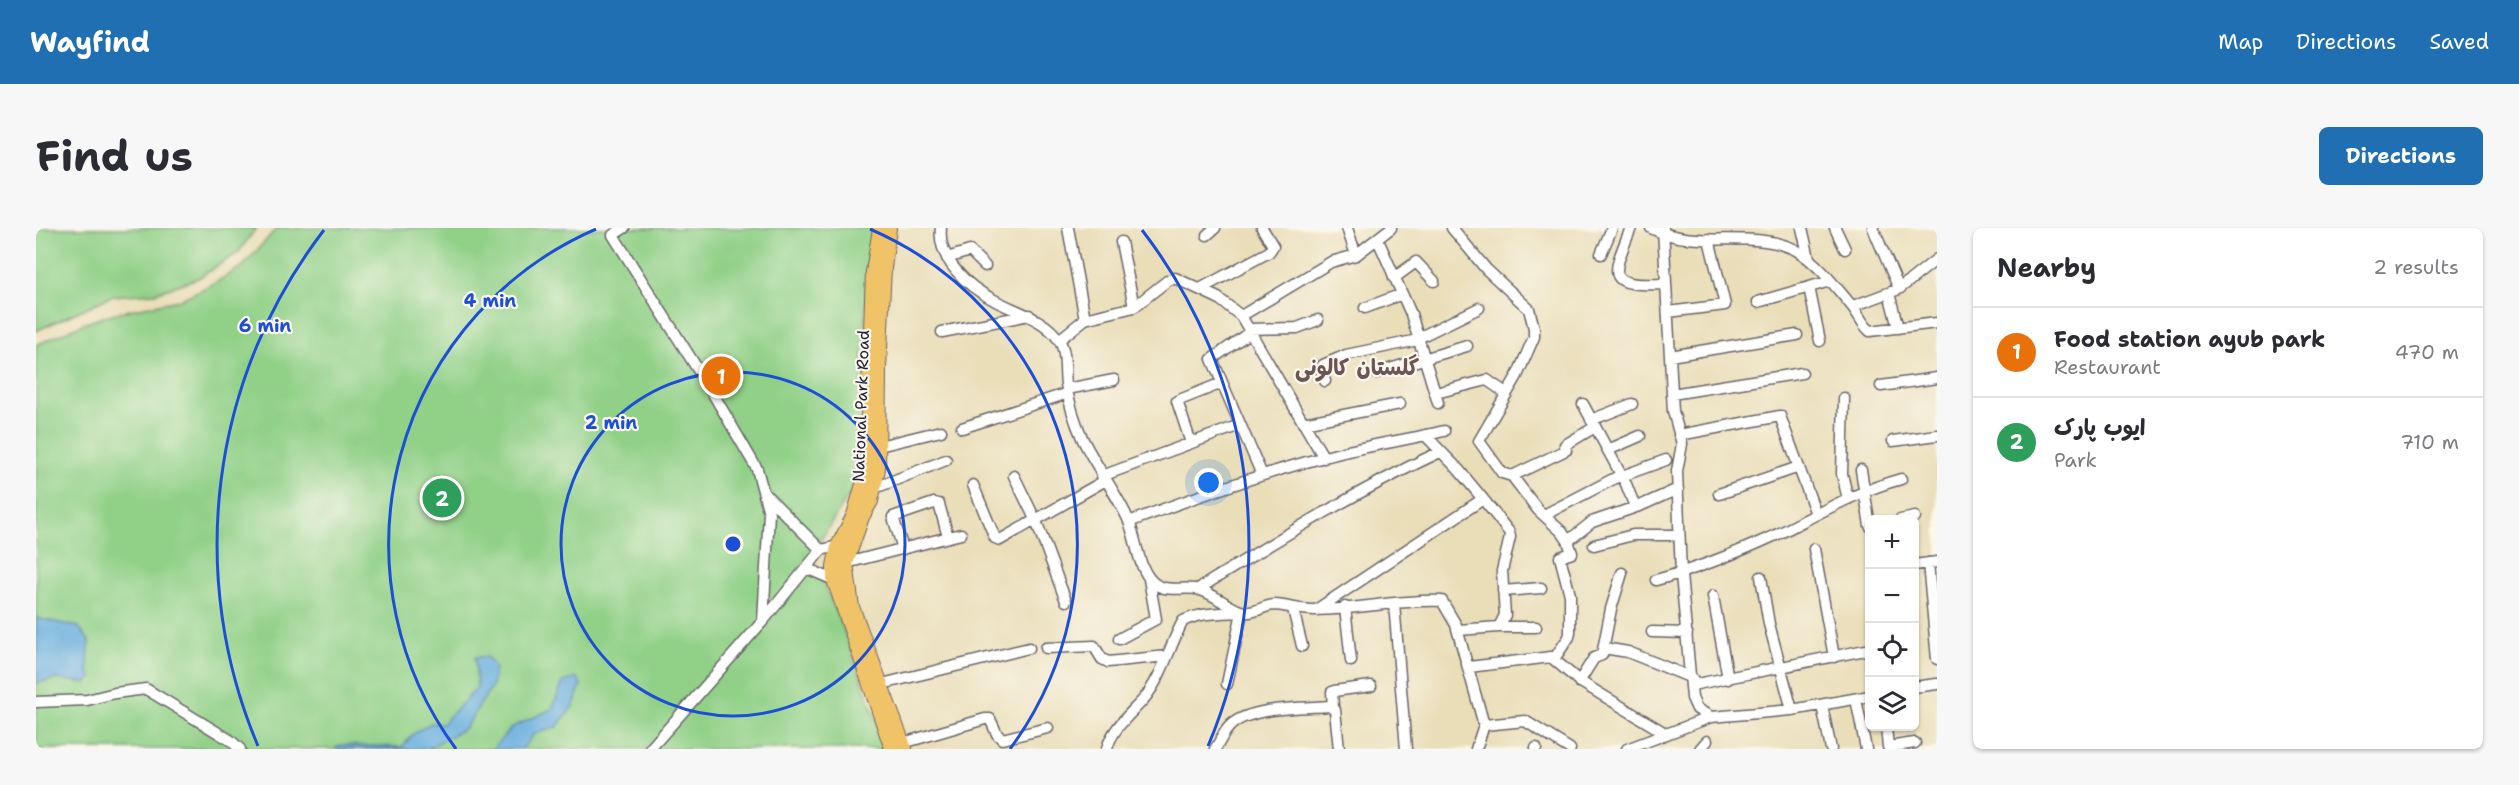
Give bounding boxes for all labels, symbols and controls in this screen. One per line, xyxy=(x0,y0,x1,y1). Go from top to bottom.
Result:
text: Wayfind xyxy=(30,23,150,61)
text: Map xyxy=(2218,28,2263,56)
text: Directions xyxy=(2296,28,2396,56)
text: Saved xyxy=(2429,28,2489,56)
button: Directions xyxy=(2319,127,2483,185)
text: Find us xyxy=(36,128,193,184)
text: Nearby xyxy=(1997,250,2096,285)
text: 2 results xyxy=(2373,254,2459,280)
text: 4 min xyxy=(464,289,516,313)
text: 6 min xyxy=(239,314,291,338)
text: Food station ayub park xyxy=(2054,325,2325,354)
street label: National Park Road xyxy=(848,330,874,482)
text: 1 xyxy=(2012,339,2021,365)
text: 470 m xyxy=(2395,339,2459,365)
district label: گلستان کالونی xyxy=(1295,353,1419,382)
pin: 1 xyxy=(702,354,740,398)
text: Restaurant xyxy=(2054,354,2161,380)
text: 2 min xyxy=(585,411,637,435)
text: ایوب پارک xyxy=(2054,413,2146,442)
text: 2 xyxy=(2010,429,2024,455)
text: 710 m xyxy=(2400,429,2459,455)
text: Park xyxy=(2054,447,2097,473)
your location xyxy=(1194,468,1223,497)
pin: 2 xyxy=(422,476,462,520)
map controls xyxy=(1865,515,1919,731)
button: + xyxy=(1865,515,1919,569)
centre of rings xyxy=(723,534,743,554)
button: − xyxy=(1865,569,1919,623)
button: locate xyxy=(1865,623,1919,677)
button: layers xyxy=(1865,677,1919,731)

